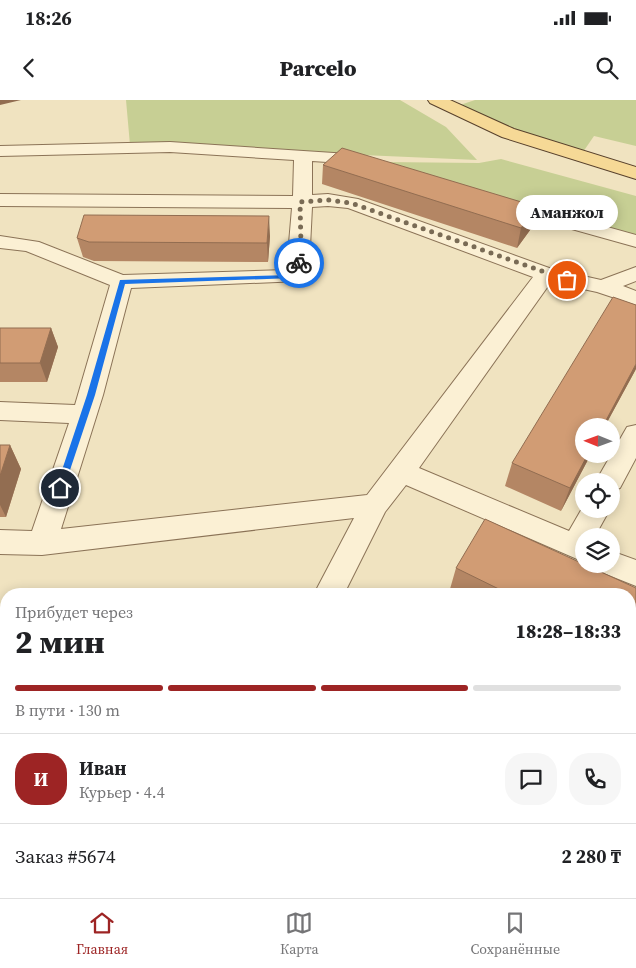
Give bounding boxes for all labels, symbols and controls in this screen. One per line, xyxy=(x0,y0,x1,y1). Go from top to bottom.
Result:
text: 18:26 xyxy=(25,5,72,31)
text: Parcelo xyxy=(279,53,357,83)
icon: back xyxy=(15,54,43,82)
icon: search xyxy=(593,54,621,82)
callout: Аманжол xyxy=(516,195,618,230)
text: Аманжол xyxy=(530,201,604,223)
courier xyxy=(274,238,324,288)
icon: bike xyxy=(285,249,313,277)
pin xyxy=(546,259,588,301)
icon: bag xyxy=(553,266,581,294)
north arrow xyxy=(575,418,620,462)
map controls xyxy=(575,418,620,573)
pin xyxy=(39,467,81,509)
button: locate xyxy=(575,473,620,518)
icon: home xyxy=(46,474,74,502)
button: layers xyxy=(575,528,620,573)
text: Прибудет через xyxy=(15,601,133,623)
text: 18:28–18:33 xyxy=(516,618,621,644)
text: 2 мин xyxy=(15,620,105,664)
text: В пути · 130 m xyxy=(15,699,120,721)
button: chat xyxy=(505,753,557,805)
button: phone xyxy=(569,753,621,805)
text: Иван xyxy=(79,755,127,781)
text: И xyxy=(34,766,48,792)
text: Курьер · 4.4 xyxy=(79,781,165,803)
text: Заказ #5674 xyxy=(15,843,116,869)
text: 2 280 ₸ xyxy=(561,843,621,869)
tab: Главная xyxy=(76,909,128,959)
tab: Карта xyxy=(280,909,319,959)
tab: Сохранённые xyxy=(470,909,560,959)

